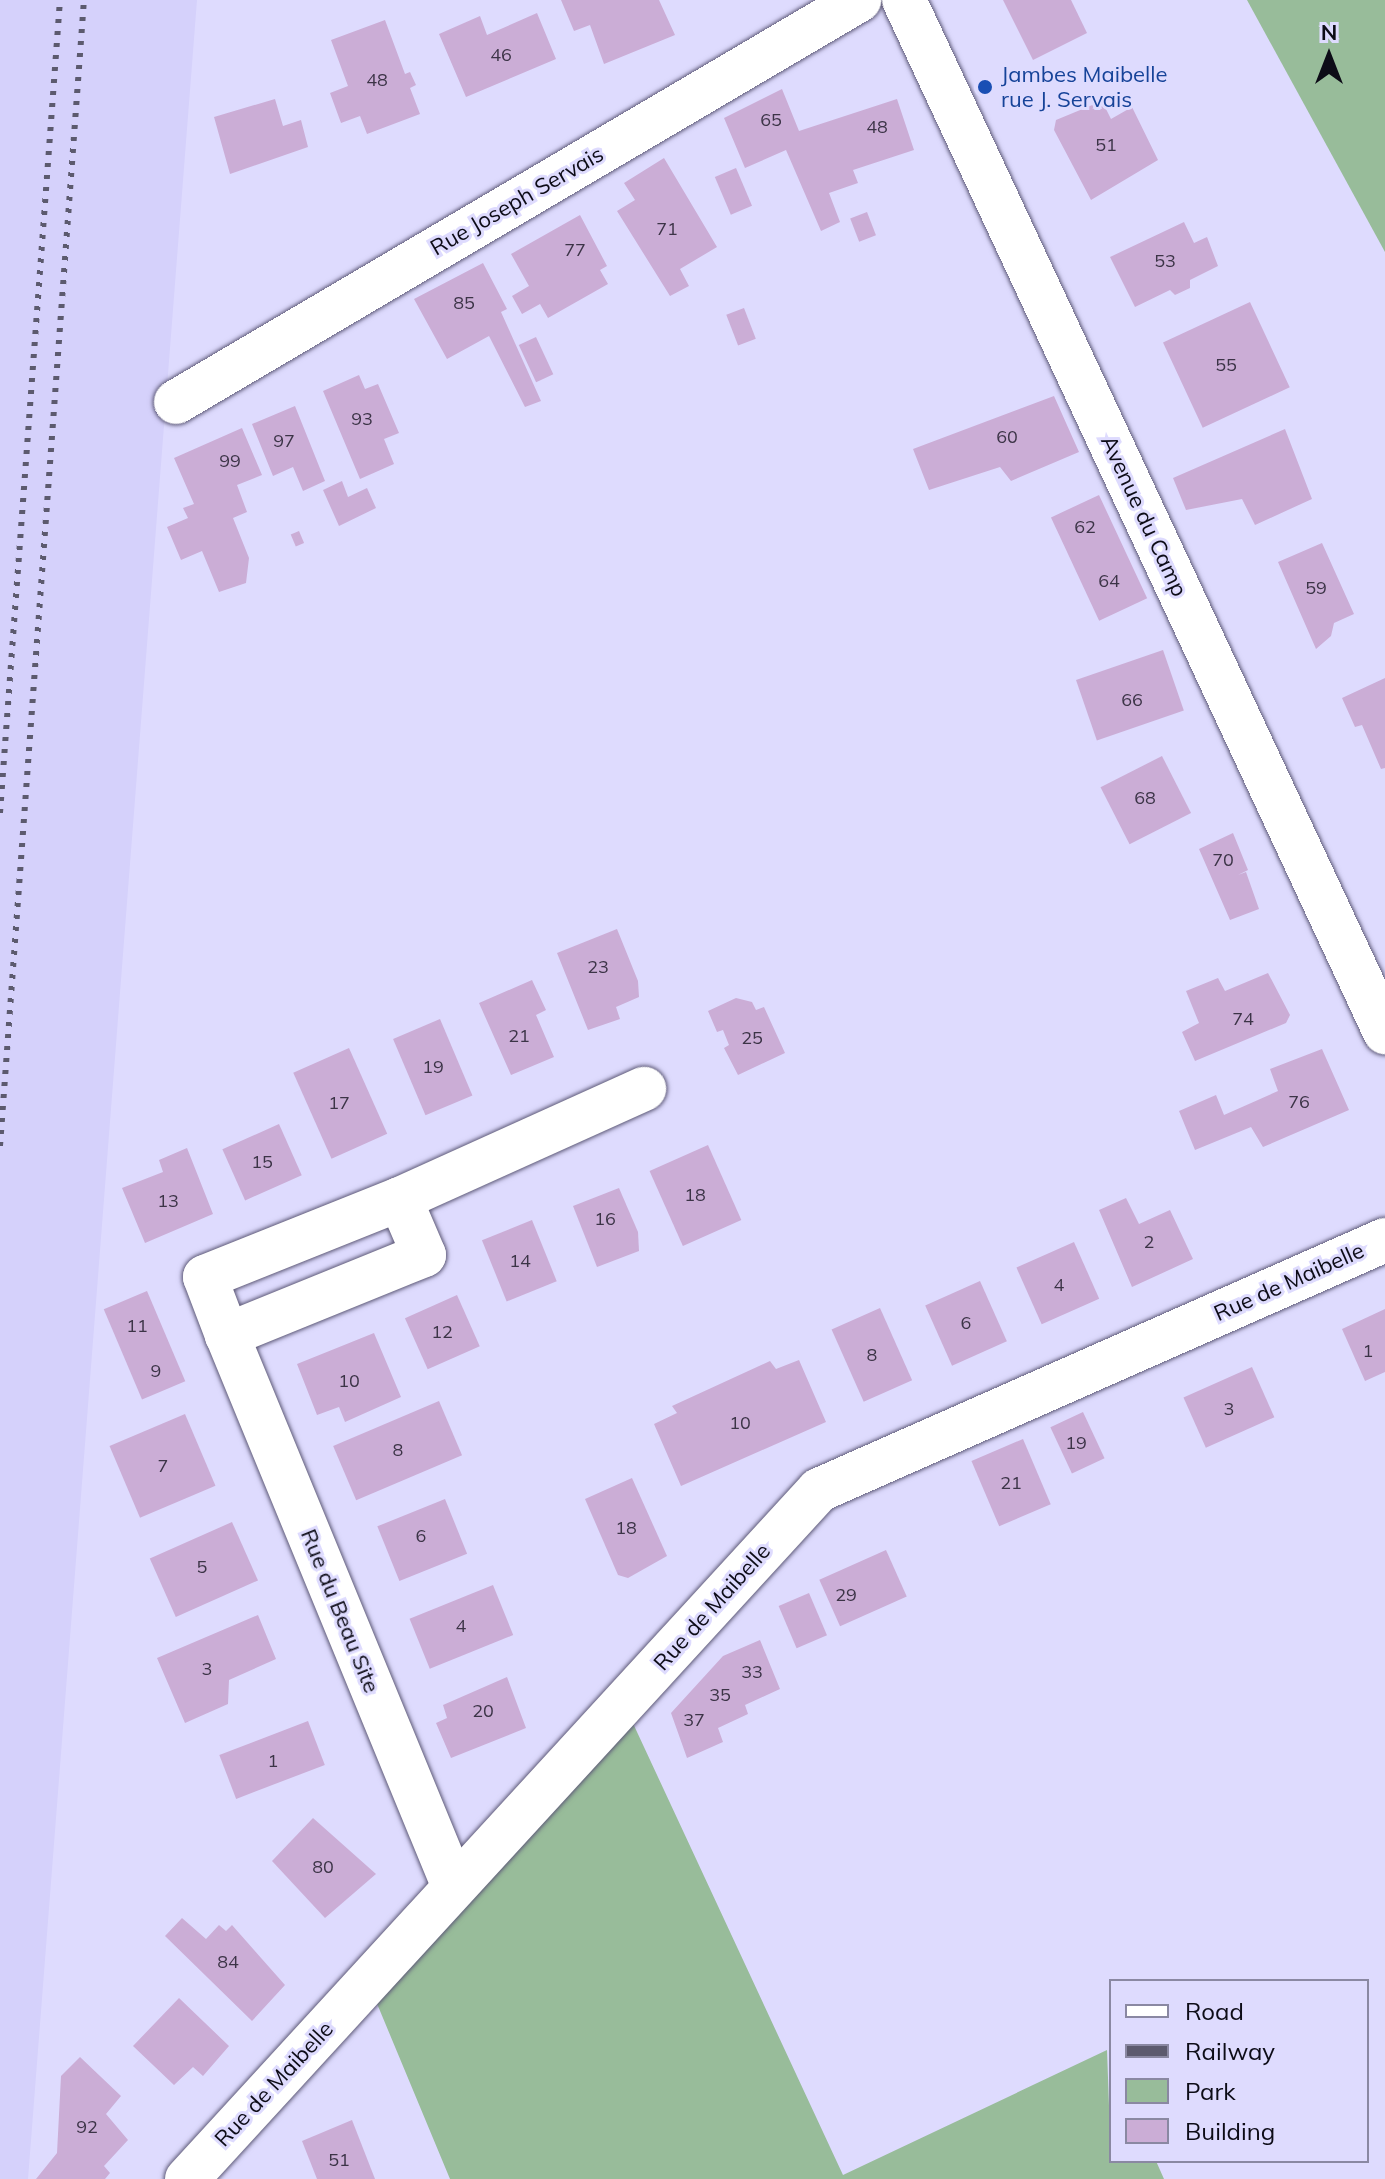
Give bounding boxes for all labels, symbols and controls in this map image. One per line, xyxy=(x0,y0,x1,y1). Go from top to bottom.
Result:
north arrow xyxy=(1289,16,1369,96)
text: N xyxy=(1321,18,1337,46)
house number: 46 xyxy=(490,44,512,66)
place label: Jambes Maibelle rue J. Servais xyxy=(1001,61,1167,112)
house number: 48 xyxy=(366,69,388,91)
marker: Jambes Maibelle rue J. Servais xyxy=(976,78,994,96)
house number: 65 xyxy=(760,109,782,131)
house number: 48 xyxy=(866,116,888,138)
house number: 51 xyxy=(1095,134,1117,156)
street label: Rue Joseph Servais xyxy=(426,141,608,261)
house number: 71 xyxy=(656,218,678,240)
house number: 77 xyxy=(564,239,586,261)
house number: 53 xyxy=(1154,250,1176,272)
house number: 85 xyxy=(453,292,475,314)
house number: 55 xyxy=(1215,354,1237,376)
house number: 93 xyxy=(351,408,373,430)
house number: 60 xyxy=(996,426,1018,448)
house number: 97 xyxy=(273,430,295,452)
street label: Avenue du Camp xyxy=(1095,431,1193,601)
house number: 99 xyxy=(219,450,241,472)
house number: 62 xyxy=(1074,516,1096,538)
house number: 64 xyxy=(1098,570,1120,592)
house number: 59 xyxy=(1305,577,1327,599)
house number: 66 xyxy=(1121,689,1143,711)
house number: 68 xyxy=(1134,787,1156,809)
house number: 70 xyxy=(1212,849,1234,871)
house number: 23 xyxy=(587,956,609,978)
house number: 74 xyxy=(1232,1008,1254,1030)
house number: 21 xyxy=(508,1025,530,1047)
house number: 25 xyxy=(741,1027,763,1049)
house number: 19 xyxy=(422,1056,444,1078)
house number: 76 xyxy=(1288,1091,1310,1113)
house number: 17 xyxy=(328,1092,350,1114)
house number: 15 xyxy=(251,1151,273,1173)
house number: 18 xyxy=(684,1184,706,1206)
house number: 13 xyxy=(157,1190,179,1212)
house number: 16 xyxy=(594,1208,616,1230)
house number: 2 xyxy=(1144,1231,1154,1253)
street label: Rue de Maibelle xyxy=(1210,1237,1368,1327)
house number: 14 xyxy=(509,1250,531,1272)
house number: 4 xyxy=(1054,1274,1064,1296)
house number: 6 xyxy=(961,1312,971,1334)
house number: 11 xyxy=(126,1315,148,1337)
house number: 12 xyxy=(431,1321,453,1343)
house number: 1 xyxy=(1363,1340,1373,1362)
house number: 8 xyxy=(867,1344,877,1366)
house number: 9 xyxy=(151,1360,161,1382)
house number: 10 xyxy=(338,1370,360,1392)
house number: 3 xyxy=(1224,1398,1234,1420)
house number: 10 xyxy=(729,1412,751,1434)
house number: 19 xyxy=(1065,1432,1087,1454)
house number: 8 xyxy=(393,1439,403,1461)
house number: 7 xyxy=(158,1455,168,1477)
house number: 21 xyxy=(1000,1472,1022,1494)
house number: 18 xyxy=(615,1517,637,1539)
street label: Rue du Beau Site xyxy=(295,1525,385,1697)
house number: 6 xyxy=(416,1525,426,1547)
street label: Rue de Maibelle xyxy=(648,1538,776,1676)
house number: 5 xyxy=(197,1556,207,1578)
house number: 29 xyxy=(835,1584,857,1606)
house number: 4 xyxy=(456,1615,466,1637)
house number: 3 xyxy=(202,1658,212,1680)
house number: 33 xyxy=(741,1661,763,1683)
house number: 35 xyxy=(709,1684,731,1706)
house number: 20 xyxy=(472,1700,494,1722)
house number: 37 xyxy=(683,1709,705,1731)
house number: 1 xyxy=(268,1750,278,1772)
house number: 80 xyxy=(312,1856,334,1878)
house number: 84 xyxy=(217,1951,239,1973)
legend xyxy=(1109,1979,1369,2163)
text: Road xyxy=(1185,1996,1244,2026)
street label: Rue de Maibelle xyxy=(209,2016,339,2152)
text: Railway xyxy=(1185,2036,1275,2066)
text: Park xyxy=(1185,2076,1236,2106)
house number: 92 xyxy=(76,2116,98,2138)
text: Building xyxy=(1185,2116,1275,2146)
house number: 51 xyxy=(328,2149,350,2171)

